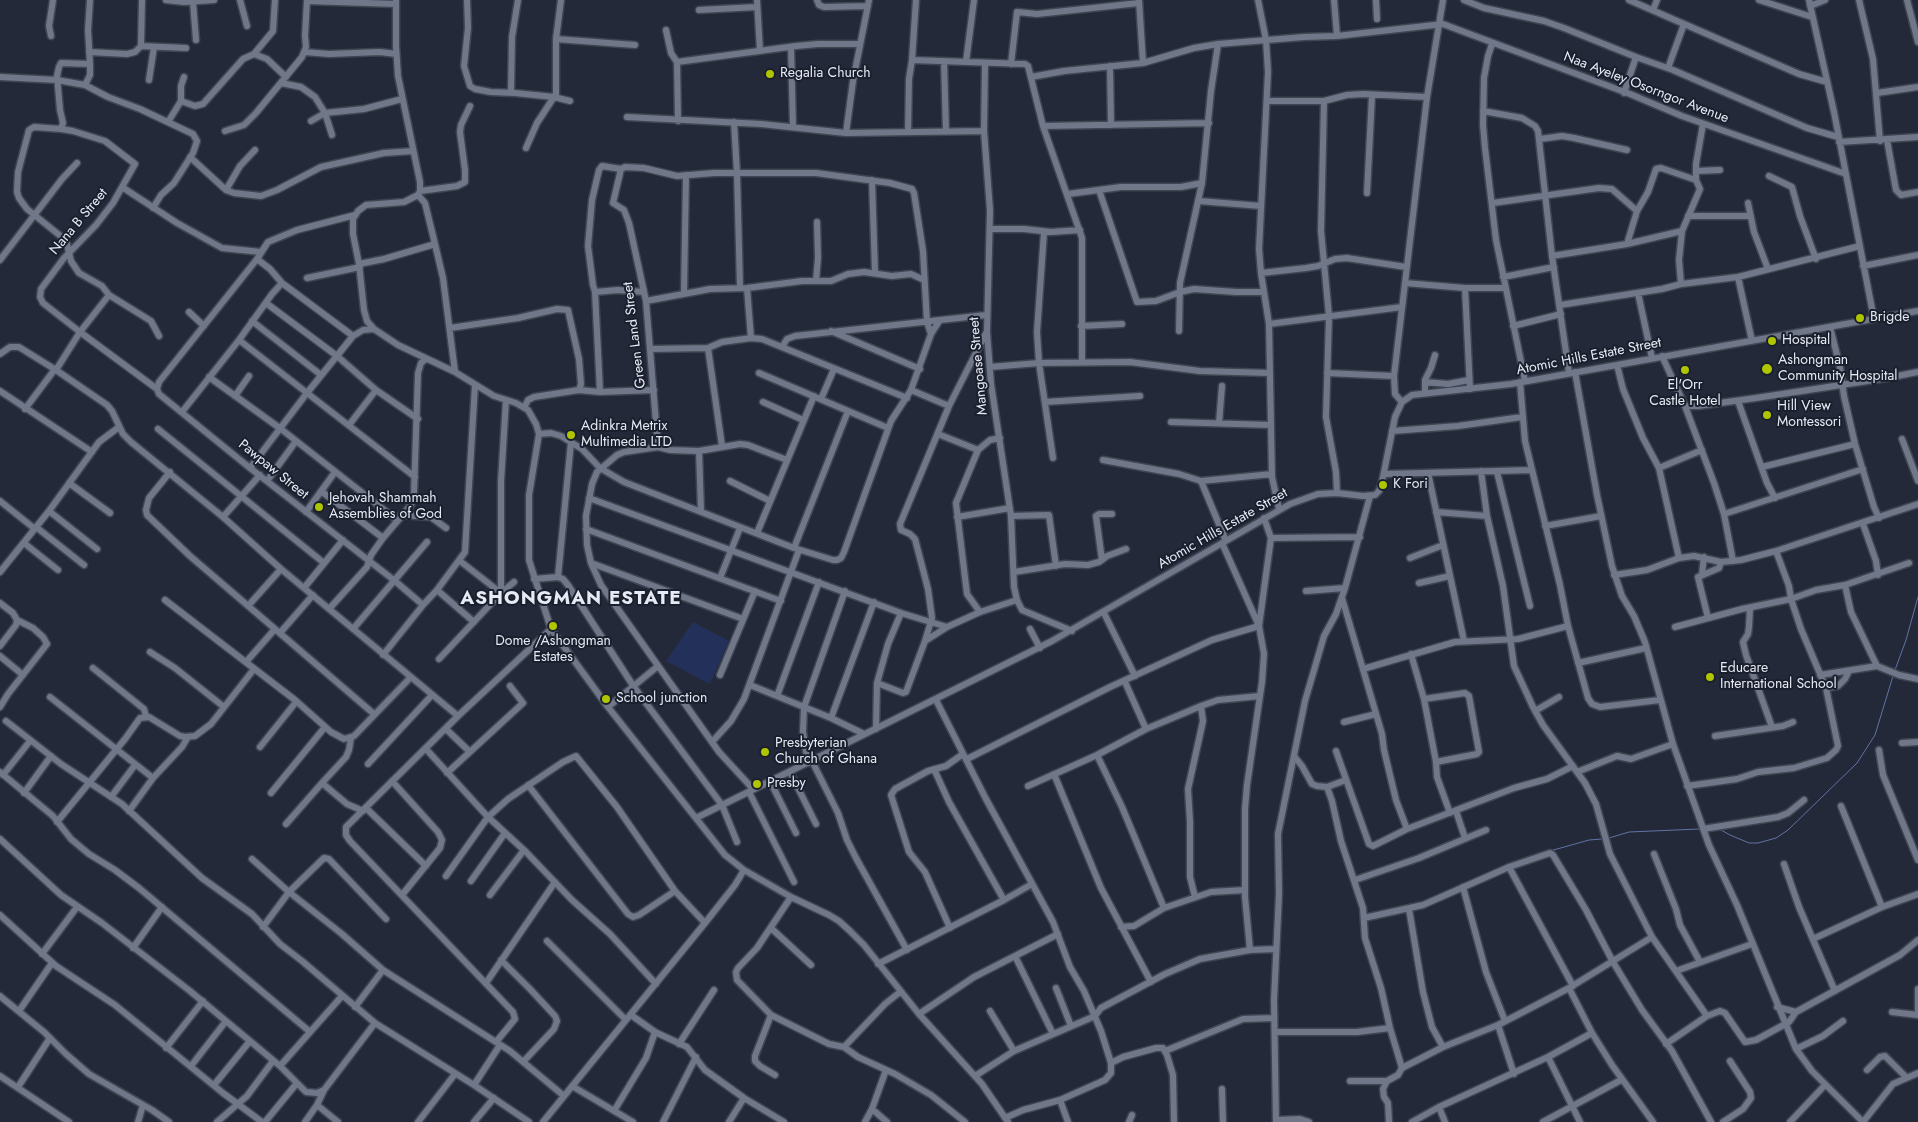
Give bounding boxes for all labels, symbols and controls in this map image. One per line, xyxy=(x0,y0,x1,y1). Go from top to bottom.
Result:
street label: Naa Ayeley Osorngor Avenue xyxy=(1561,49,1731,127)
place label: Regalia Church xyxy=(780,66,870,82)
marker: Regalia Church xyxy=(764,68,776,80)
street label: Nana B Street xyxy=(46,185,112,259)
street label: Green Land Street xyxy=(620,281,650,389)
place label: Brigde xyxy=(1870,310,1909,326)
marker: Brigde xyxy=(1854,312,1866,324)
street label: Mangoase Street xyxy=(966,316,992,416)
place label: Hospital xyxy=(1782,333,1830,349)
street label: Atomic Hills Estate Street xyxy=(1515,335,1663,379)
marker: Hospital xyxy=(1766,335,1778,347)
place label: Ashongman Community Hospital xyxy=(1778,353,1897,386)
marker: Ashongman Community Hospital xyxy=(1760,362,1774,376)
marker: El'Orr Castle Hotel xyxy=(1679,364,1691,376)
place label: El'Orr Castle Hotel xyxy=(1649,378,1721,411)
place label: Hill View Montessori xyxy=(1777,399,1841,432)
marker: Hill View Montessori xyxy=(1761,409,1773,421)
place label: Adinkra Metrix Multimedia LTD xyxy=(581,419,672,452)
marker: Adinkra Metrix Multimedia LTD xyxy=(565,429,577,441)
street label: Pawpaw Street xyxy=(235,437,311,503)
place label: K Fori xyxy=(1393,477,1428,493)
marker: K Fori xyxy=(1377,479,1389,491)
street label: Atomic Hills Estate Street xyxy=(1155,485,1291,573)
place label: Jehovah Shammah Assemblies of God xyxy=(329,491,442,524)
marker: Jehovah Shammah Assemblies of God xyxy=(313,501,325,513)
district label: ASHONGMAN ESTATE xyxy=(458,588,684,610)
marker: Dome /Ashongman Estates xyxy=(547,620,559,632)
place label: Dome /Ashongman Estates xyxy=(495,634,611,666)
place label: Educare International School xyxy=(1720,661,1837,694)
marker: Educare International School xyxy=(1704,671,1716,683)
place label: School junction xyxy=(616,691,707,707)
marker: School junction xyxy=(600,693,612,705)
place label: Presbyterian Church of Ghana xyxy=(775,736,877,769)
marker: Presbyterian Church of Ghana xyxy=(759,746,771,758)
place label: Presby xyxy=(767,776,806,792)
marker: Presby xyxy=(751,778,763,790)

